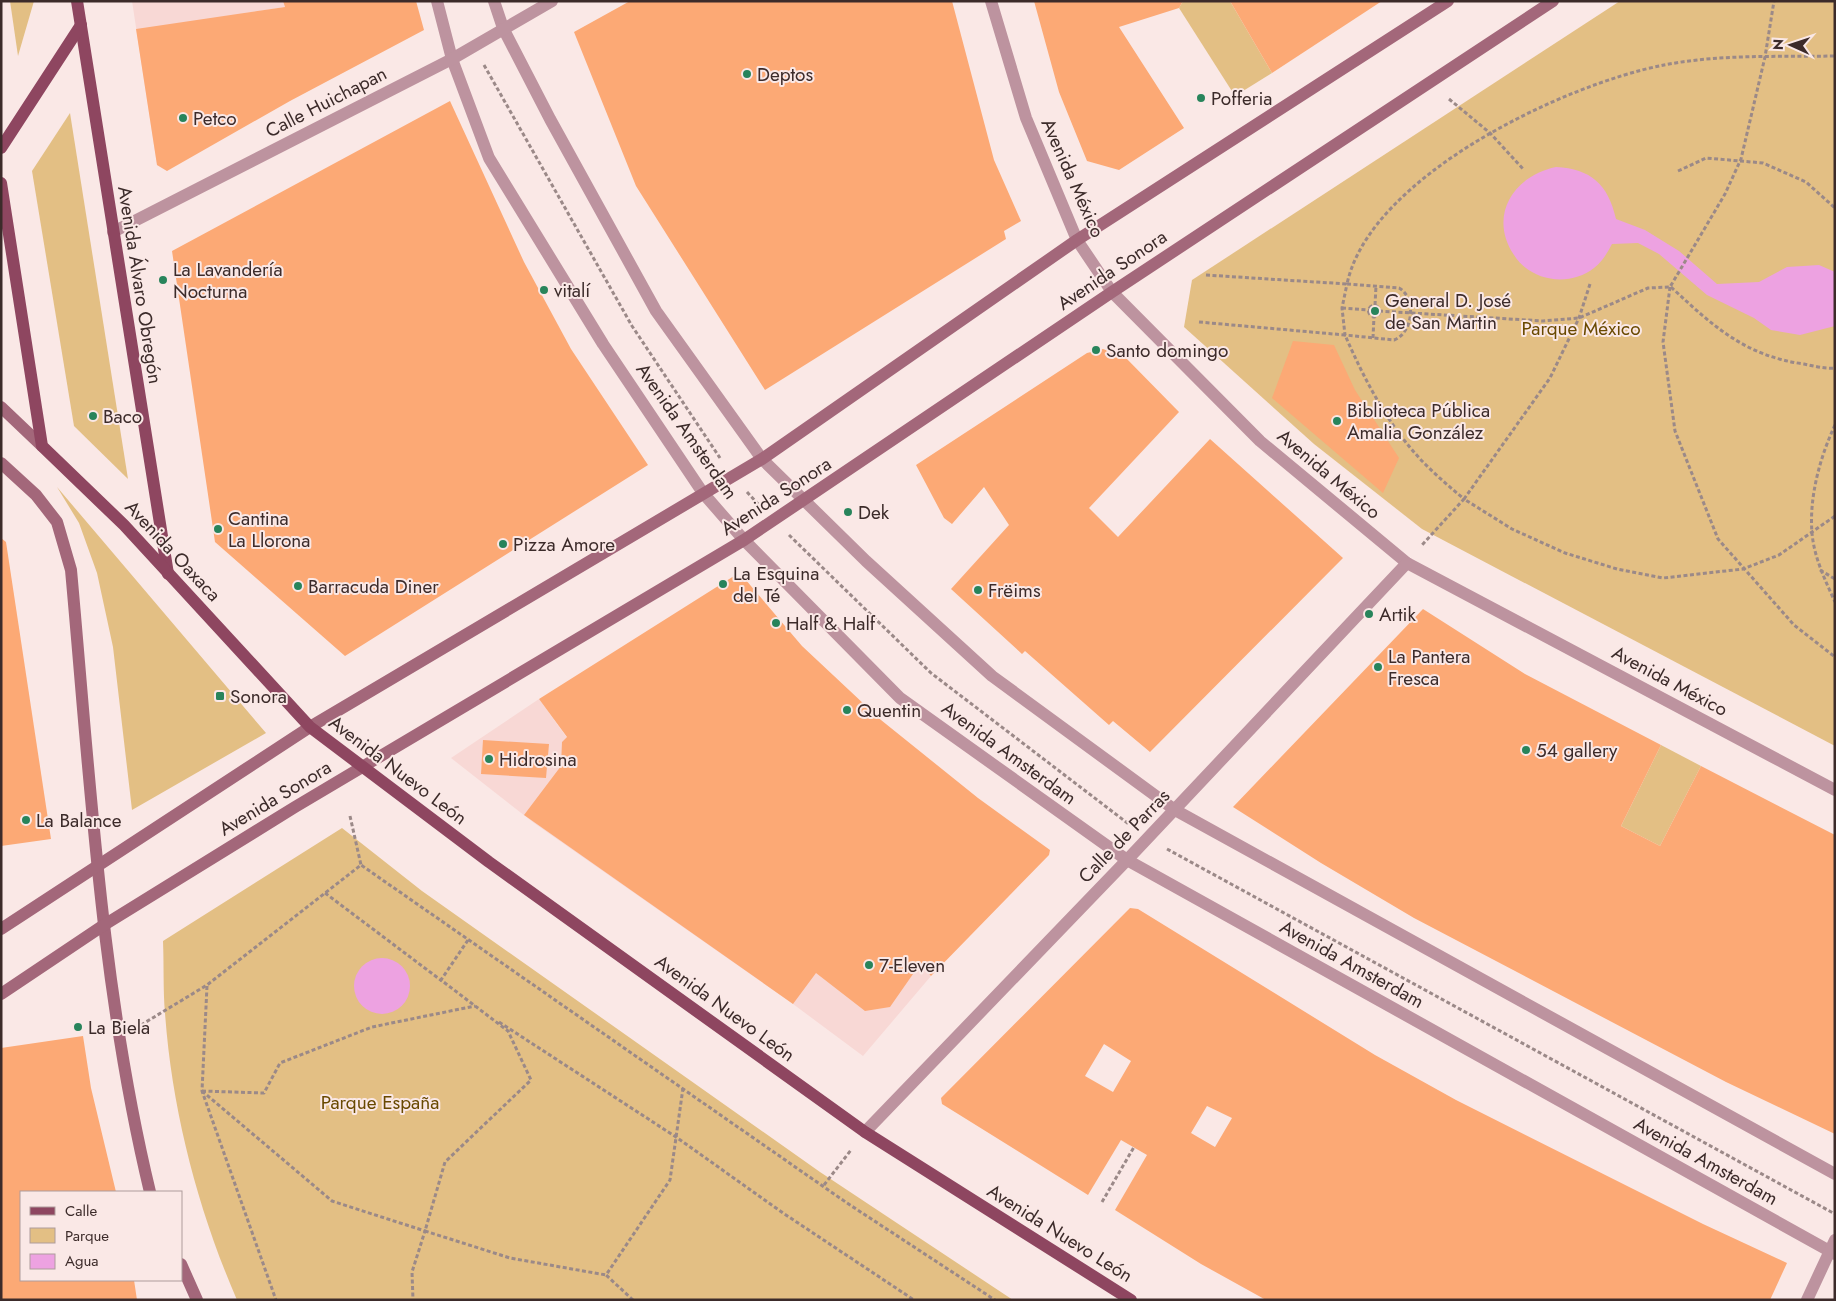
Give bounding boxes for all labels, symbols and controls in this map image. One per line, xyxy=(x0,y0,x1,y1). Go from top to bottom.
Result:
north arrow xyxy=(1766,20,1816,70)
text: N xyxy=(1768,38,1788,50)
street label: Calle Huichapan xyxy=(261,60,391,144)
place label: Deptos xyxy=(757,61,813,88)
marker: Deptos xyxy=(741,68,753,80)
place label: Pofferia xyxy=(1211,85,1272,112)
marker: Pofferia xyxy=(1195,92,1207,104)
place label: Petco xyxy=(193,105,237,132)
marker: Petco xyxy=(177,112,189,124)
street label: Avenida México xyxy=(1035,114,1111,242)
street label: Avenida Álvaro Obregón xyxy=(111,184,169,386)
street label: Avenida Sonora xyxy=(1052,223,1172,317)
place label: La Lavandería Nocturna xyxy=(173,256,283,305)
marker: La Lavandería Nocturna xyxy=(157,274,169,286)
place label: vitalí xyxy=(554,277,591,304)
marker: vitalí xyxy=(538,284,550,296)
place label: General D. José de San Martin xyxy=(1385,287,1511,336)
marker: General D. José de San Martin xyxy=(1369,305,1381,317)
park label: Parque México xyxy=(1521,315,1641,342)
place label: Santo domingo xyxy=(1106,337,1228,364)
marker: Santo domingo xyxy=(1090,344,1102,356)
street label: Avenida Amsterdam xyxy=(630,357,744,505)
place label: Biblioteca Pública Amalia González xyxy=(1347,397,1490,446)
place label: Baco xyxy=(103,403,142,430)
marker: Baco xyxy=(87,410,99,422)
marker: Biblioteca Pública Amalia González xyxy=(1331,415,1343,427)
street label: Avenida México xyxy=(1271,423,1387,525)
street label: Avenida Sonora xyxy=(715,450,837,542)
street label: Avenida Oaxaca xyxy=(119,494,227,608)
place label: Dek xyxy=(858,499,890,526)
place label: Cantina La Llorona xyxy=(228,505,310,554)
marker: Dek xyxy=(842,506,854,518)
marker: Cantina La Llorona xyxy=(212,523,224,535)
place label: Pizza Amore xyxy=(513,531,615,558)
marker: Pizza Amore xyxy=(497,538,509,550)
place label: La Esquina del Té xyxy=(733,560,819,609)
place label: Barracuda Diner xyxy=(308,573,439,600)
place label: Frëims xyxy=(988,577,1041,604)
marker: La Esquina del Té xyxy=(717,578,729,590)
marker: Barracuda Diner xyxy=(292,580,304,592)
marker: Frëims xyxy=(972,584,984,596)
place label: Artik xyxy=(1379,601,1417,628)
marker: Artik xyxy=(1363,608,1375,620)
place label: Half & Half xyxy=(786,610,876,637)
marker: Half & Half xyxy=(770,617,782,629)
street label: Avenida México xyxy=(1607,639,1733,723)
place label: La Pantera Fresca xyxy=(1388,643,1470,692)
marker: La Pantera Fresca xyxy=(1372,661,1384,673)
place label: Sonora xyxy=(230,683,287,710)
marker: Sonora xyxy=(214,690,226,702)
street label: Avenida Amsterdam xyxy=(936,695,1082,811)
place label: Quentin xyxy=(857,697,921,724)
marker: Quentin xyxy=(841,704,853,716)
street label: Avenida Nuevo León xyxy=(323,709,473,831)
place label: 54 gallery xyxy=(1536,737,1618,764)
marker: 54 gallery xyxy=(1520,744,1532,756)
place label: Hidrosina xyxy=(499,746,577,773)
marker: Hidrosina xyxy=(483,753,495,765)
street label: Avenida Sonora xyxy=(214,754,336,842)
street label: Calle de Parras xyxy=(1072,783,1176,889)
place label: La Balance xyxy=(36,807,122,834)
marker: La Balance xyxy=(20,814,32,826)
street label: Avenida Amsterdam xyxy=(1275,913,1429,1015)
street label: Avenida Nuevo León xyxy=(649,948,801,1068)
place label: 7-Eleven xyxy=(879,952,945,979)
marker: 7-Eleven xyxy=(863,959,875,971)
place label: La Biela xyxy=(88,1014,150,1041)
marker: La Biela xyxy=(72,1021,84,1033)
park label: Parque España xyxy=(321,1089,439,1116)
street label: Avenida Amsterdam xyxy=(1629,1110,1783,1212)
street label: Avenida Nuevo León xyxy=(982,1177,1138,1289)
legend xyxy=(20,1191,182,1281)
text: Calle xyxy=(65,1200,97,1222)
text: Parque xyxy=(65,1225,109,1247)
text: Agua xyxy=(65,1250,99,1272)

